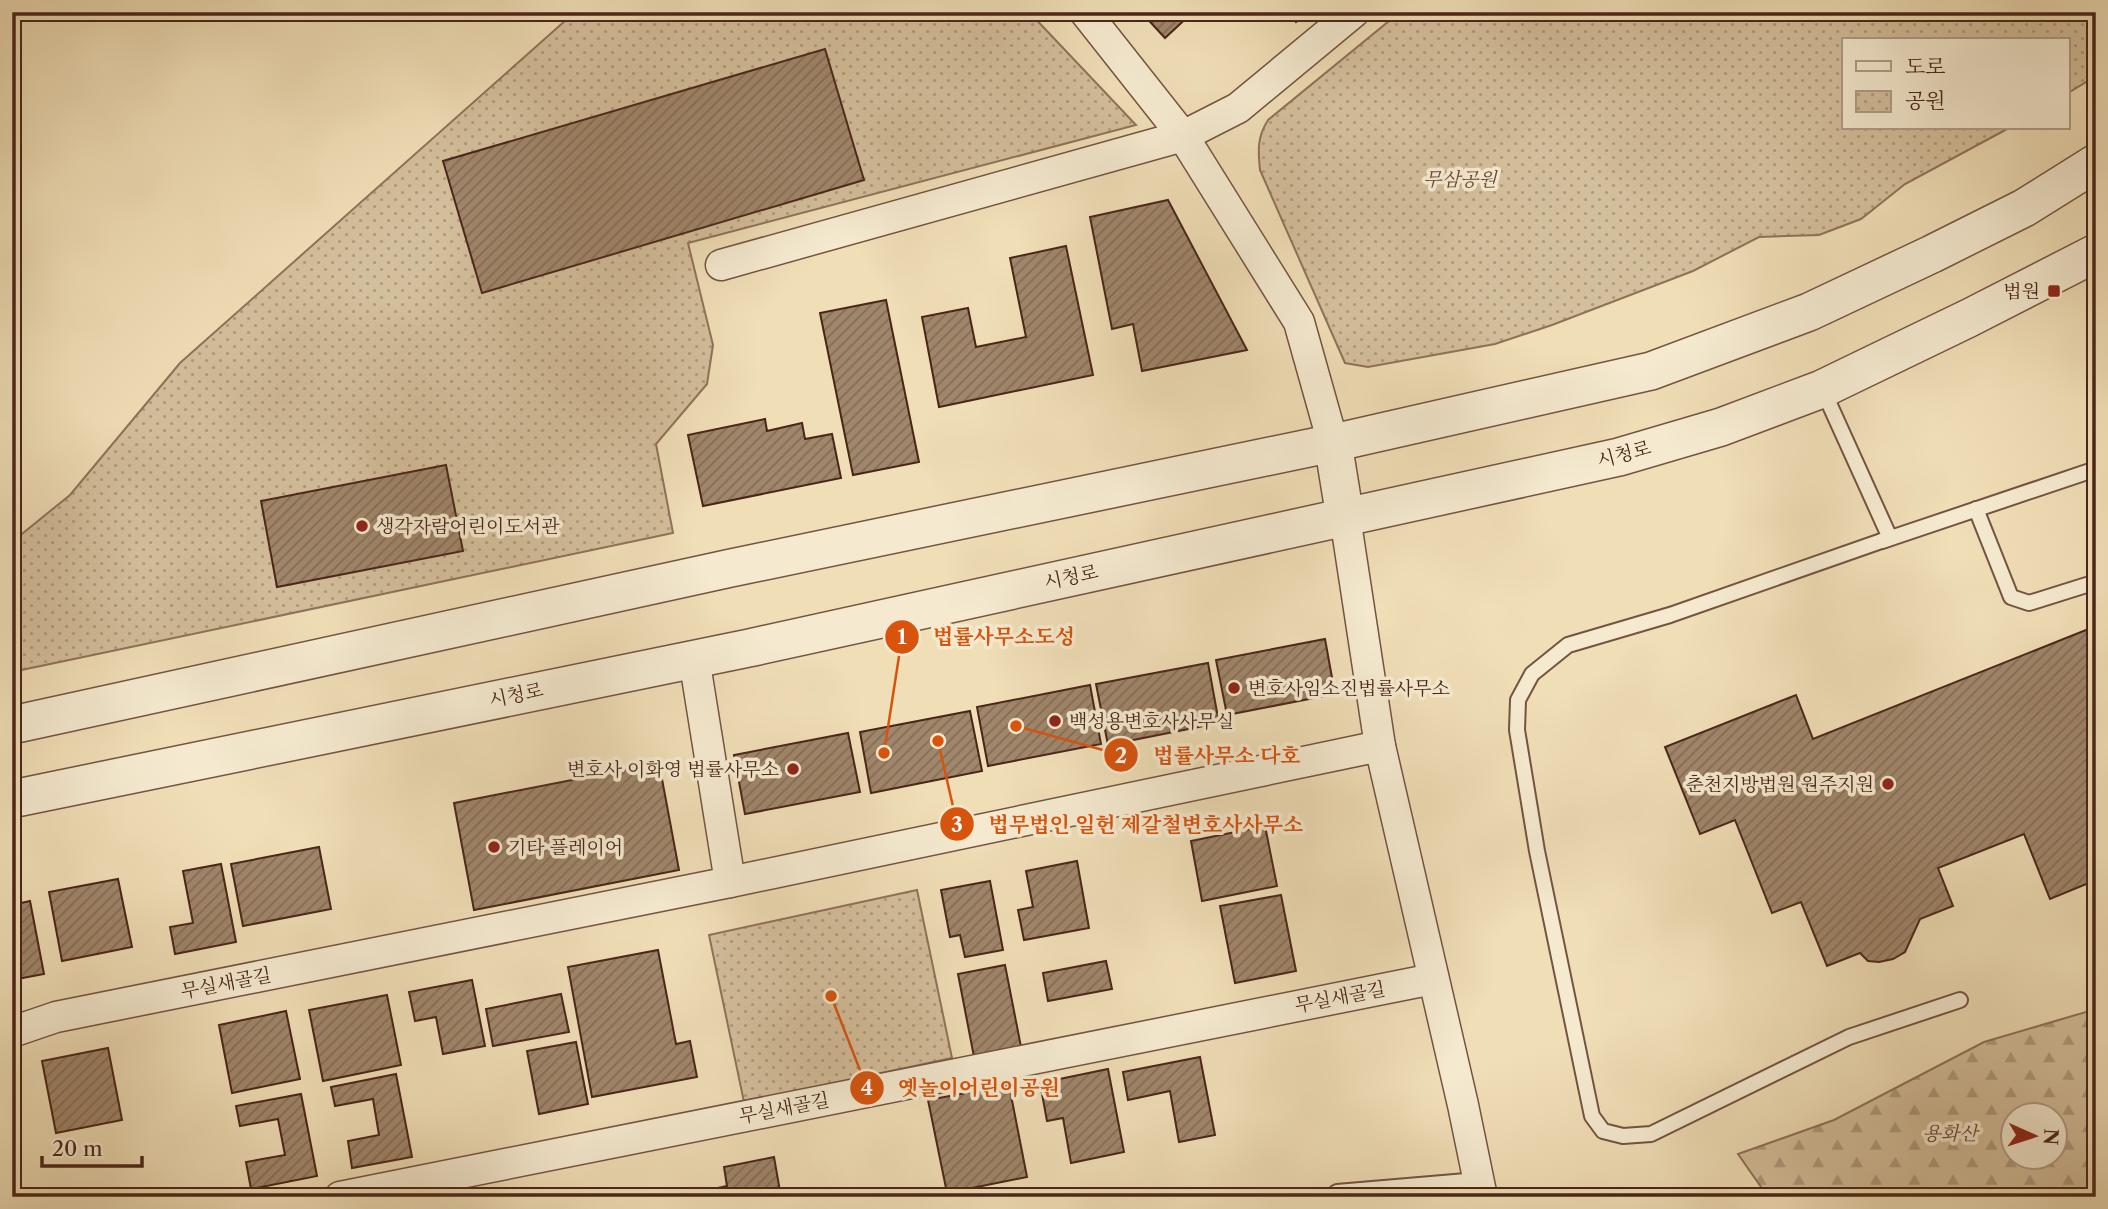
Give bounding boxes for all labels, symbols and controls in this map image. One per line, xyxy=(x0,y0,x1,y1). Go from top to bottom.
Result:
legend xyxy=(1842,38,2070,130)
text: 도로 xyxy=(1905,54,1946,79)
text: 공원 xyxy=(1905,88,1946,113)
park label: 무삼공원 xyxy=(1423,168,1498,191)
place label: 법원 xyxy=(2003,280,2040,303)
marker: 법원 xyxy=(2046,283,2062,299)
street label: 시청로 xyxy=(1594,436,1654,472)
place label: 생각자람어린이도서관 xyxy=(376,515,560,538)
marker: 생각자람어린이도서관 xyxy=(354,518,370,534)
street label: 시청로 xyxy=(1042,560,1100,594)
callout: 법률사무소도성 xyxy=(884,616,1089,658)
text: 1 xyxy=(897,624,907,649)
text: 법률사무소도성 xyxy=(933,624,1075,649)
place label: 변호사임소진법률사무소 xyxy=(1248,677,1450,700)
street label: 시청로 xyxy=(487,678,545,712)
marker: 변호사임소진법률사무소 xyxy=(1226,680,1242,696)
place label: 백성용변호사사무실 xyxy=(1069,710,1234,733)
marker: 백성용변호사사무실 xyxy=(1047,713,1063,729)
callout: 법률사무소 다호 xyxy=(1104,734,1314,776)
text: 2 xyxy=(1115,743,1127,768)
text: 법률사무소 다호 xyxy=(1153,743,1301,768)
place label: 변호사 이화영 법률사무소 xyxy=(567,758,779,781)
marker: 변호사 이화영 법률사무소 xyxy=(785,761,801,777)
place label: 춘천지방법원 원주지원 xyxy=(1685,773,1874,796)
marker: 춘천지방법원 원주지원 xyxy=(1880,776,1896,792)
callout: 법무법인 일헌 제갈철변호사사무소 xyxy=(939,803,1317,845)
text: 3 xyxy=(951,812,963,837)
text: 법무법인 일헌 제갈철변호사사무소 xyxy=(989,812,1303,837)
place label: 기타 플레이어 xyxy=(508,836,623,859)
marker: 기타 플레이어 xyxy=(486,839,502,855)
street label: 무실새골길 xyxy=(179,963,273,1003)
street label: 무실새골길 xyxy=(1293,977,1387,1017)
callout: 옛놀이어린이공원 xyxy=(849,1067,1074,1109)
text: 4 xyxy=(861,1075,873,1100)
text: 옛놀이어린이공원 xyxy=(898,1075,1060,1100)
street label: 무실새골길 xyxy=(737,1088,831,1128)
north arrow xyxy=(2000,1100,2070,1170)
park label: 용화산 xyxy=(1922,1122,1980,1145)
scale bar xyxy=(42,1125,142,1169)
text: N xyxy=(2039,1128,2062,1146)
text: 20 m xyxy=(52,1136,103,1161)

